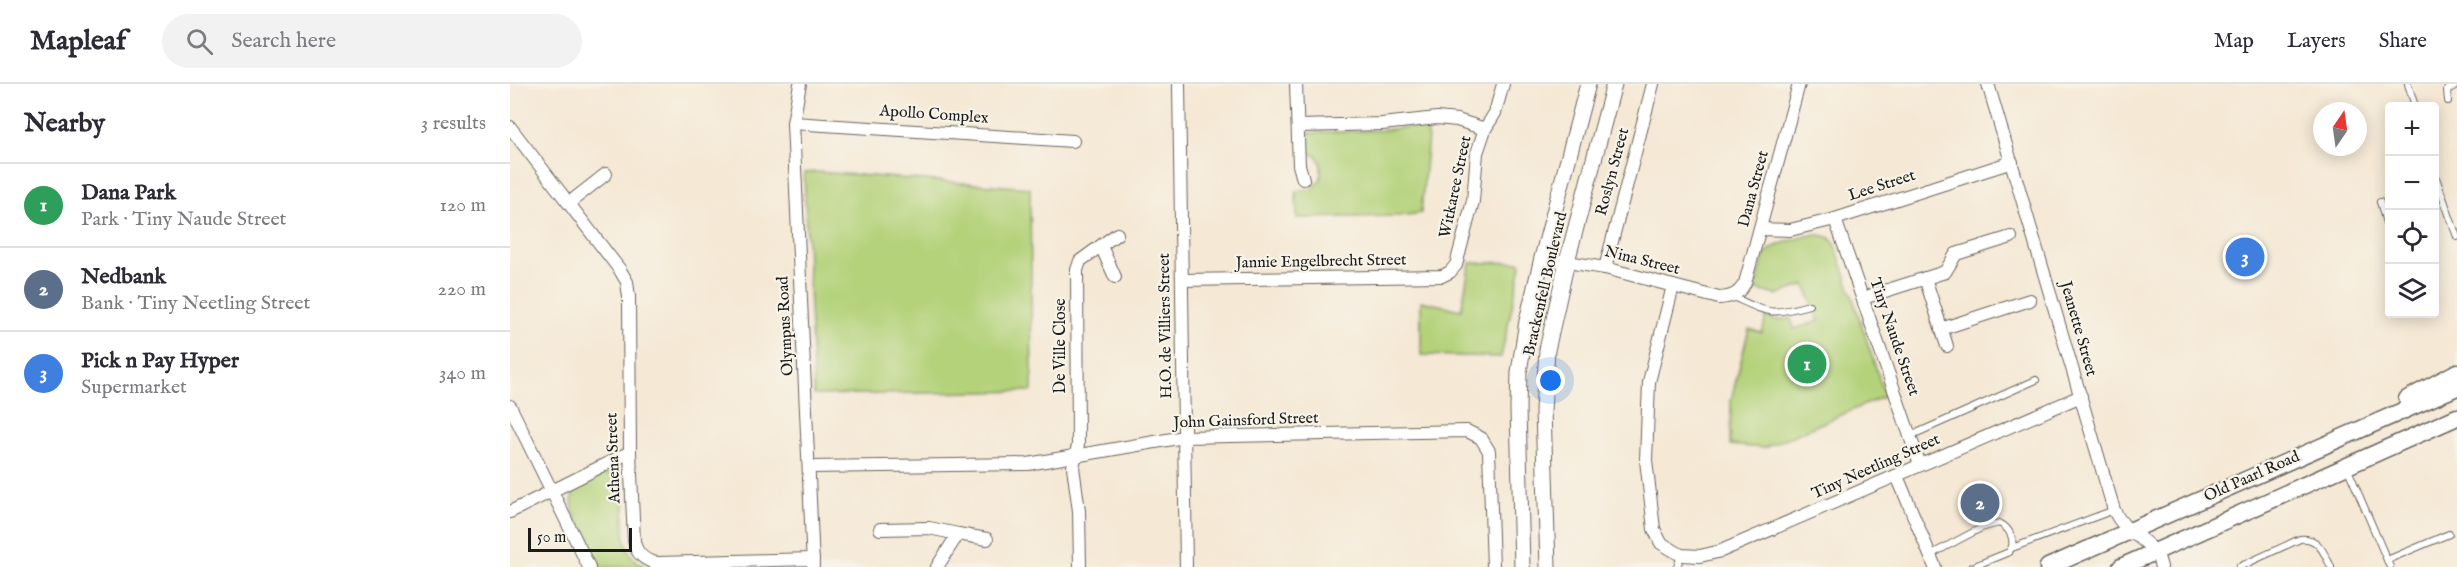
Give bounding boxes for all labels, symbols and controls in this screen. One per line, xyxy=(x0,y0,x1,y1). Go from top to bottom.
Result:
search box xyxy=(162,14,582,68)
text: Mapleaf xyxy=(30,24,126,59)
icon: search xyxy=(183,25,216,58)
text: Search here xyxy=(231,27,336,55)
text: Map xyxy=(2214,28,2254,55)
text: Layers xyxy=(2287,28,2346,55)
text: Share xyxy=(2379,28,2427,55)
street label: Apollo Complex xyxy=(878,101,989,129)
north arrow xyxy=(2313,102,2367,156)
map controls xyxy=(2385,102,2439,318)
button: + xyxy=(2385,102,2439,156)
text: Nearby xyxy=(24,107,105,140)
text: 3 results xyxy=(421,111,486,136)
street label: Roslyn Street xyxy=(1592,125,1634,218)
street label: Witkaree Street xyxy=(1435,133,1477,240)
street label: Dana Street xyxy=(1734,148,1774,229)
button: − xyxy=(2385,156,2439,210)
street label: Lee Street xyxy=(1846,166,1919,206)
text: Dana Park xyxy=(81,179,176,207)
text: 1 xyxy=(40,193,47,218)
text: 120 m xyxy=(440,193,486,218)
text: Park · Tiny Naude Street xyxy=(81,207,286,232)
street label: Brackenfell Boulevard xyxy=(1520,209,1572,358)
button: locate xyxy=(2385,210,2439,264)
pin: 3 xyxy=(2226,234,2264,279)
street label: Nina Street xyxy=(1602,242,1682,280)
street label: Jannie Engelbrecht Street xyxy=(1233,251,1407,274)
street label: H.O. de Villiers Street xyxy=(1155,252,1177,399)
text: Nedbank xyxy=(81,263,166,291)
button: layers xyxy=(2385,264,2439,318)
street label: Olympus Road xyxy=(773,275,799,376)
street label: Tiny Naude Street xyxy=(1864,275,1924,399)
text: 2 xyxy=(39,277,48,302)
text: 220 m xyxy=(438,277,486,302)
street label: Jeanette Street xyxy=(2054,277,2101,379)
text: Bank · Tiny Neetling Street xyxy=(81,291,310,316)
street label: De Ville Close xyxy=(1051,298,1071,394)
pin: 1 xyxy=(1788,342,1826,386)
text: Pick n Pay Hyper xyxy=(81,347,239,375)
text: 3 xyxy=(40,361,47,386)
text: 340 m xyxy=(439,361,486,386)
your location xyxy=(1536,366,1565,395)
text: Supermarket xyxy=(81,375,187,400)
street label: John Gainsford Street xyxy=(1171,408,1319,434)
street label: Athena Street xyxy=(602,412,626,505)
street label: Tiny Neetling Street xyxy=(1809,430,1944,504)
street label: Old Paarl Road xyxy=(2201,447,2303,507)
pin: 2 xyxy=(1960,480,2000,526)
scale bar xyxy=(528,525,632,552)
text: 50 m xyxy=(537,528,566,548)

